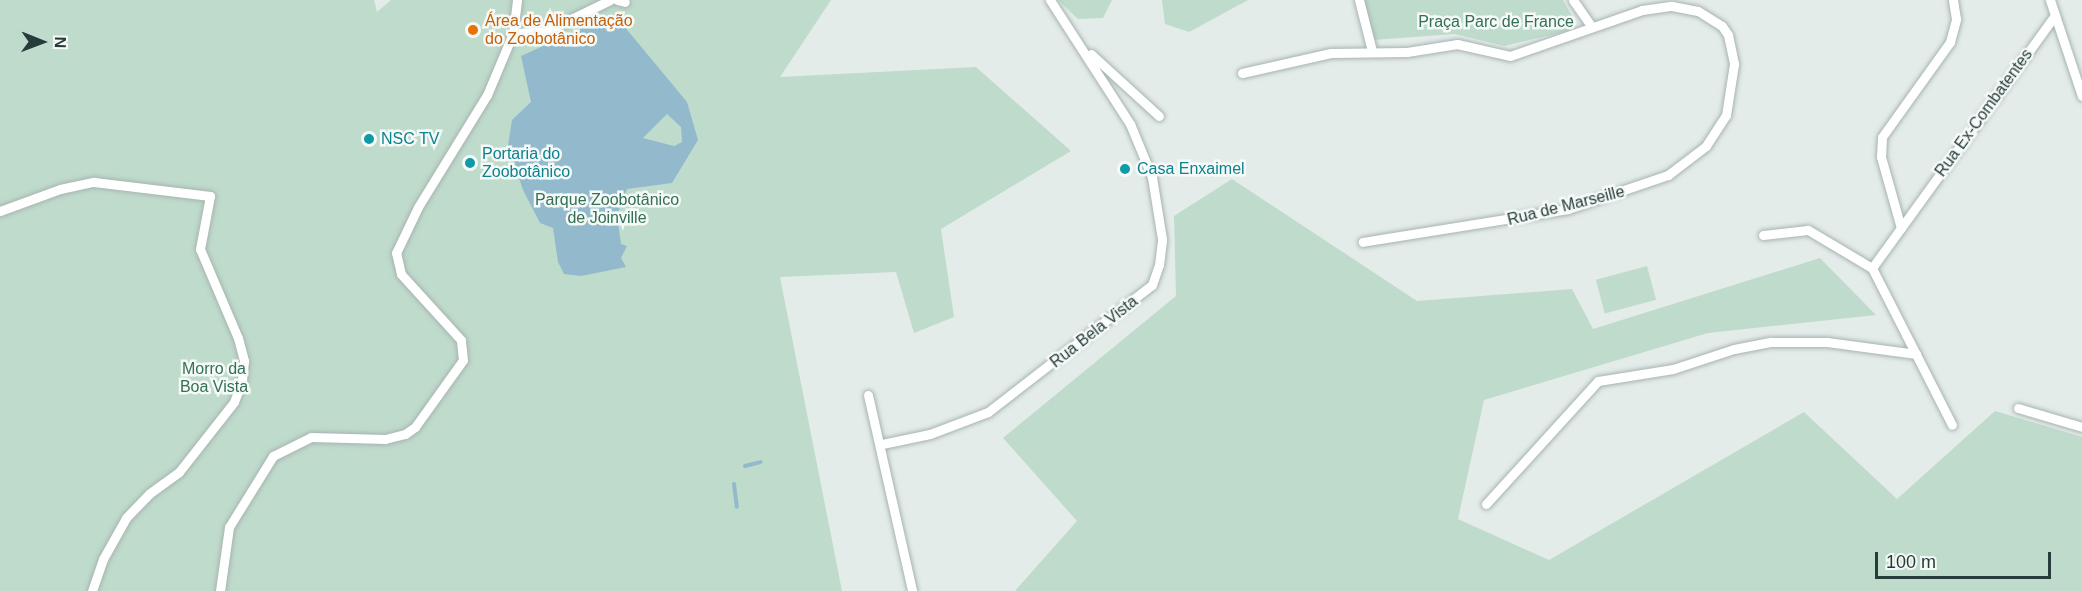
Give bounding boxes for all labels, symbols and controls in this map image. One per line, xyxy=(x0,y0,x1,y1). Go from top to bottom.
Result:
place label: Área de Alimentação do Zoobotânico xyxy=(485,11,634,49)
north arrow xyxy=(12,12,72,72)
park label: Praça Parc de France xyxy=(1418,12,1574,32)
marker: Área de Alimentação do Zoobotânico xyxy=(466,23,480,37)
text: N xyxy=(52,36,69,48)
street label: Rua Ex-Combatentes xyxy=(1931,45,2037,181)
place label: NSC TV xyxy=(381,129,440,149)
marker: NSC TV xyxy=(362,132,376,146)
place label: Portaria do Zoobotânico xyxy=(482,144,570,182)
marker: Portaria do Zoobotânico xyxy=(463,156,477,170)
place label: Casa Enxaimel xyxy=(1137,159,1245,179)
marker: Casa Enxaimel xyxy=(1118,162,1132,176)
street label: Rua de Marseille xyxy=(1505,182,1627,230)
park label: Parque Zoobotânico de Joinville xyxy=(535,190,679,228)
street label: Rua Bela Vista xyxy=(1047,292,1141,372)
park label: Morro da Boa Vista xyxy=(180,359,248,397)
scale bar xyxy=(1878,540,2054,578)
text: 100 m xyxy=(1886,552,1936,572)

